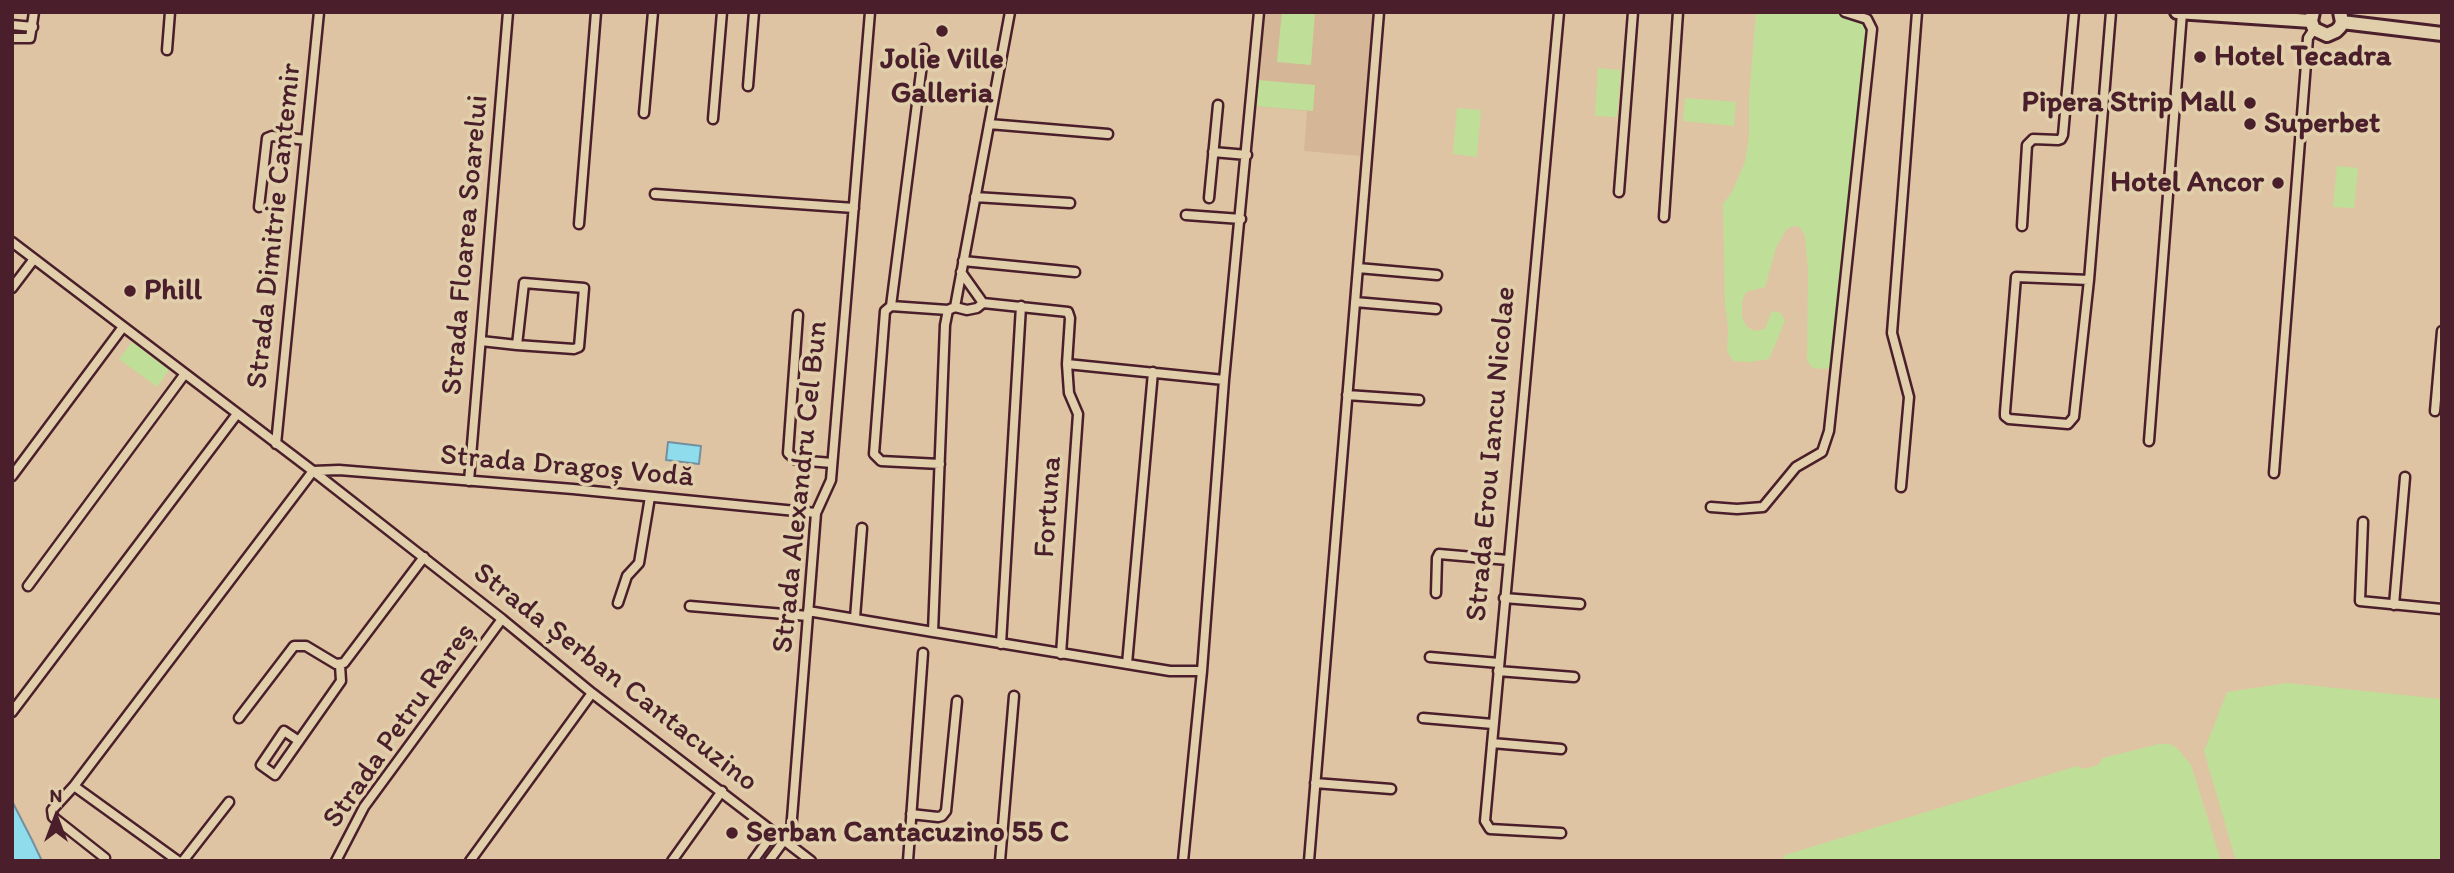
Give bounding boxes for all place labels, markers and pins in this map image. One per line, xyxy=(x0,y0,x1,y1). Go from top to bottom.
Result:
marker: Jolie Ville Galleria xyxy=(934,23,950,39)
place label: Hotel Tecadra xyxy=(2214,39,2391,75)
place label: Jolie Ville Galleria xyxy=(880,42,1004,112)
marker: Hotel Tecadra xyxy=(2192,49,2208,65)
place label: Pipera Strip Mall xyxy=(2022,85,2236,121)
marker: Pipera Strip Mall xyxy=(2242,95,2258,111)
place label: Superbet xyxy=(2264,106,2380,142)
marker: Superbet xyxy=(2242,116,2258,132)
place label: Hotel Ancor xyxy=(2110,165,2264,201)
marker: Hotel Ancor xyxy=(2270,175,2286,191)
place label: Phill xyxy=(144,273,202,309)
marker: Phill xyxy=(122,283,138,299)
place label: Serban Cantacuzino 55 C xyxy=(746,815,1069,851)
marker: Serban Cantacuzino 55 C xyxy=(724,825,740,841)

